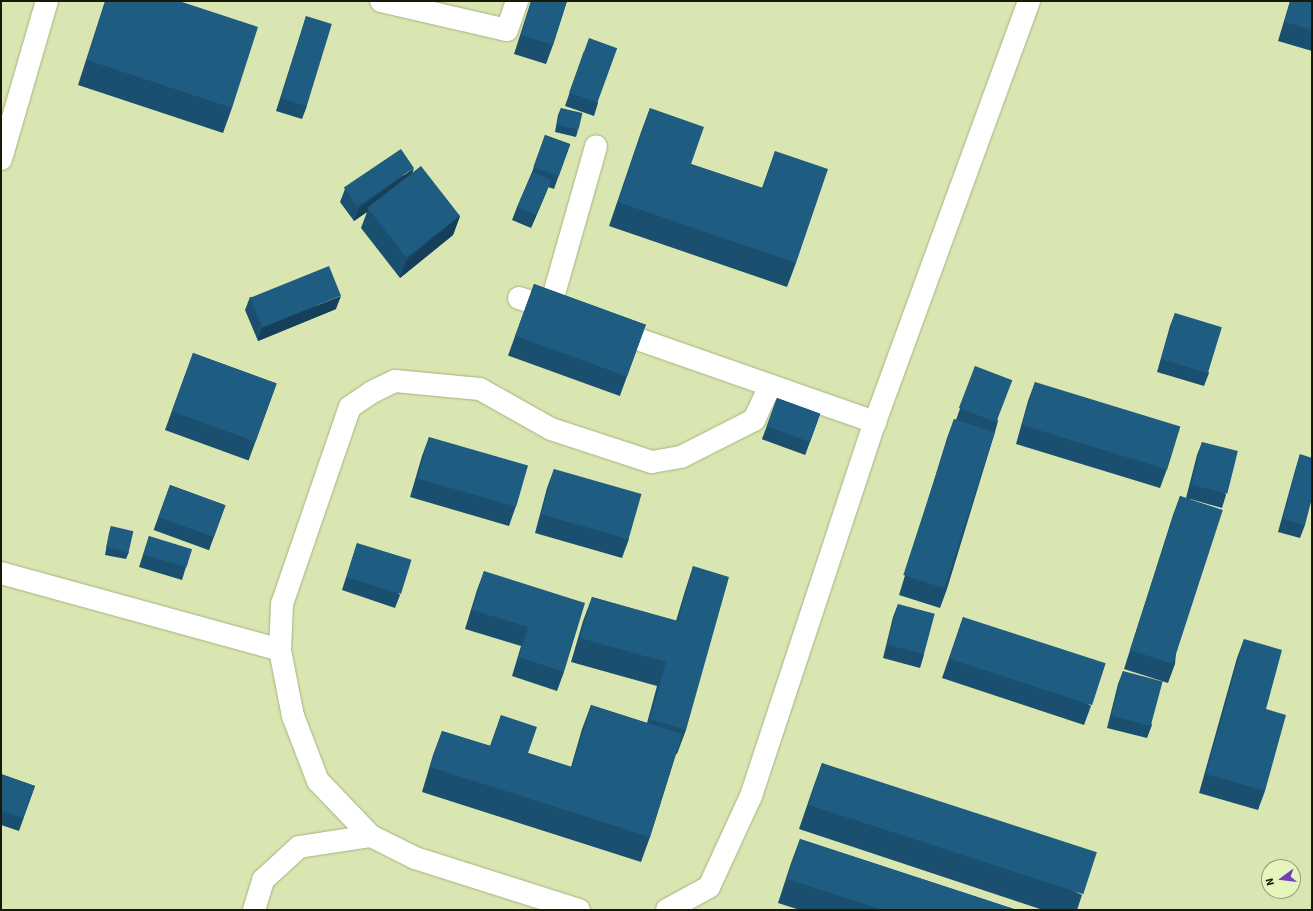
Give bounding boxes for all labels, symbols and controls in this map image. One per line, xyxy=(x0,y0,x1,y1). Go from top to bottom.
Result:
north arrow xyxy=(1261,859,1301,899)
text: N xyxy=(1262,877,1278,887)

